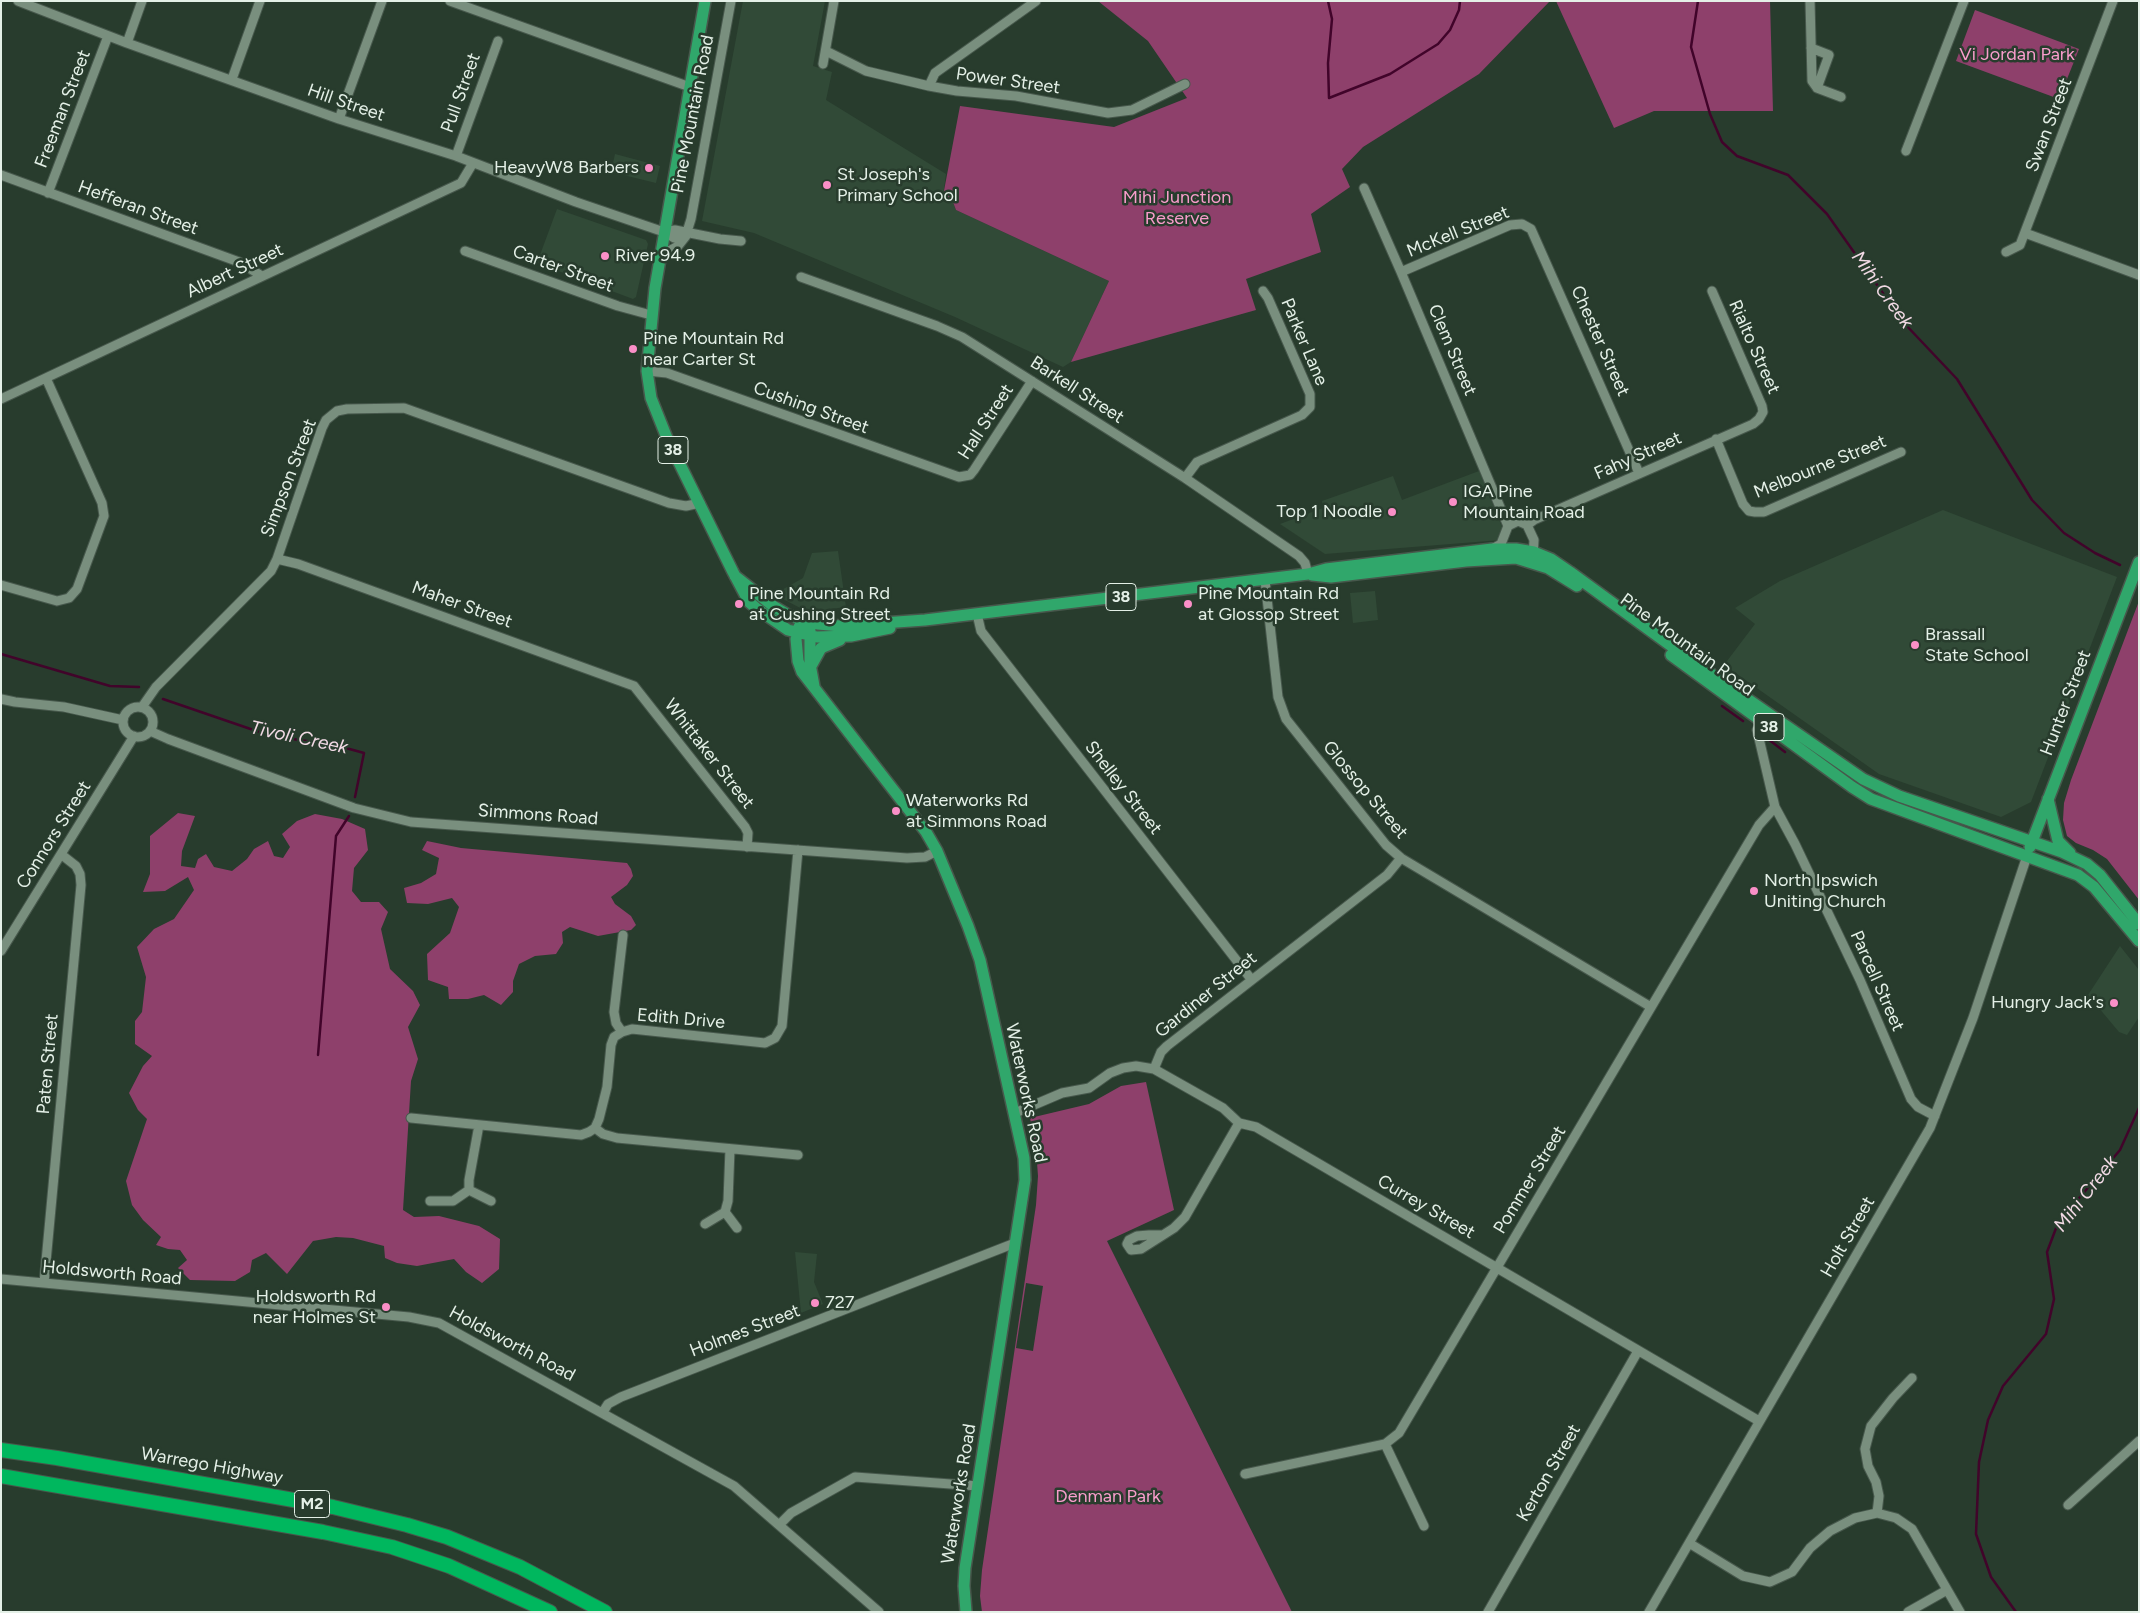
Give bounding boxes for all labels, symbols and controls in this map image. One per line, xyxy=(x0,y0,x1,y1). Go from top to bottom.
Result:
street label: Pine Mountain Road xyxy=(667,33,719,195)
park label: Vi Jordan Park xyxy=(1959,44,2075,66)
street label: Freeman Street xyxy=(31,47,95,171)
street label: Pull Street xyxy=(437,50,485,136)
street label: Power Street xyxy=(954,63,1062,99)
street label: Swan Street xyxy=(2021,75,2077,175)
street label: Hill Street xyxy=(304,80,388,126)
place label: HeavyW8 Barbers xyxy=(494,157,639,179)
marker: HeavyW8 Barbers xyxy=(643,162,655,174)
place label: St Joseph's Primary School xyxy=(837,164,958,206)
street label: Hefferan Street xyxy=(75,176,201,240)
marker: St Joseph's Primary School xyxy=(821,179,833,191)
park label: Mihi Junction Reserve xyxy=(1123,187,1231,230)
street label: McKell Street xyxy=(1404,202,1512,262)
street label: Albert Street xyxy=(183,239,287,303)
street label: Carter Street xyxy=(510,241,616,297)
place label: River 94.9 xyxy=(615,245,695,267)
water label: Mihi Creek xyxy=(1846,247,1918,333)
marker: River 94.9 xyxy=(599,250,611,262)
street label: Chester Street xyxy=(1566,282,1634,400)
street label: Parker Lane xyxy=(1276,295,1332,389)
street label: Rialto Street xyxy=(1724,297,1784,397)
street label: Clem Street xyxy=(1423,301,1481,399)
place label: Pine Mountain Rd near Carter St xyxy=(643,328,784,370)
marker: Pine Mountain Rd near Carter St xyxy=(627,343,639,355)
street label: Barkell Street xyxy=(1026,352,1128,428)
street label: Cushing Street xyxy=(750,377,872,439)
street label: Hall Street xyxy=(954,380,1018,464)
street label: Simpson Street xyxy=(257,416,321,540)
street label: Fahy Street xyxy=(1591,427,1685,485)
street label: Melbourne Street xyxy=(1751,431,1889,503)
road number: 38 xyxy=(658,436,688,464)
place label: IGA Pine Mountain Road xyxy=(1463,481,1585,524)
marker: IGA Pine Mountain Road xyxy=(1447,496,1459,508)
place label: Top 1 Noodle xyxy=(1277,501,1382,523)
marker: Top 1 Noodle xyxy=(1386,506,1398,518)
street label: Maher Street xyxy=(409,577,515,633)
place label: Pine Mountain Rd at Cushing Street xyxy=(749,583,891,626)
place label: Pine Mountain Rd at Glossop Street xyxy=(1198,583,1339,626)
road number: 38 xyxy=(1106,584,1136,610)
street label: Pine Mountain Road xyxy=(1616,589,1758,701)
marker: Pine Mountain Rd at Cushing Street xyxy=(733,598,745,610)
marker: Pine Mountain Rd at Glossop Street xyxy=(1182,598,1194,610)
place label: Brassall State School xyxy=(1925,624,2029,666)
marker: Brassall State School xyxy=(1909,639,1921,651)
street label: Hunter Street xyxy=(2036,647,2096,759)
street label: Whittaker Street xyxy=(659,695,759,813)
road number: 38 xyxy=(1754,714,1784,740)
water label: Tivoli Creek xyxy=(248,717,350,759)
street label: Shelley Street xyxy=(1080,737,1166,839)
street label: Glossop Street xyxy=(1318,737,1412,843)
street label: Connors Street xyxy=(12,777,96,893)
place label: Waterworks Rd at Simmons Road xyxy=(906,790,1047,832)
street label: Simmons Road xyxy=(477,800,599,830)
marker: Waterworks Rd at Simmons Road xyxy=(890,805,902,817)
place label: North Ipswich Uniting Church xyxy=(1764,870,1886,912)
marker: North Ipswich Uniting Church xyxy=(1748,885,1760,897)
street label: Parcell Street xyxy=(1845,927,1909,1035)
street label: Gardiner Street xyxy=(1151,947,1261,1043)
place label: Hungry Jack's xyxy=(1991,992,2104,1014)
marker: Hungry Jack's xyxy=(2108,997,2120,1009)
street label: Edith Drive xyxy=(636,1004,726,1034)
street label: Paten Street xyxy=(33,1013,63,1115)
street label: Waterworks Road xyxy=(1001,1021,1051,1165)
street label: Pommer Street xyxy=(1489,1122,1571,1238)
water label: Mihi Creek xyxy=(2049,1151,2123,1237)
street label: Currey Street xyxy=(1373,1170,1479,1244)
street label: Holt Street xyxy=(1816,1193,1880,1281)
street label: Holdsworth Road xyxy=(41,1256,183,1290)
place label: Holdsworth Rd near Holmes St xyxy=(253,1286,376,1328)
place label: 727 xyxy=(825,1292,854,1314)
marker: 727 xyxy=(809,1297,821,1309)
street label: Holmes Street xyxy=(687,1300,803,1362)
marker: Holdsworth Rd near Holmes St xyxy=(380,1301,392,1313)
street label: Holdsworth Road xyxy=(445,1302,579,1386)
street label: Kerton Street xyxy=(1512,1420,1586,1526)
street label: Waterworks Road xyxy=(937,1422,981,1566)
street label: Warrego Highway xyxy=(139,1443,285,1489)
park label: Denman Park xyxy=(1055,1486,1161,1508)
road number: M2 xyxy=(294,1490,330,1518)

